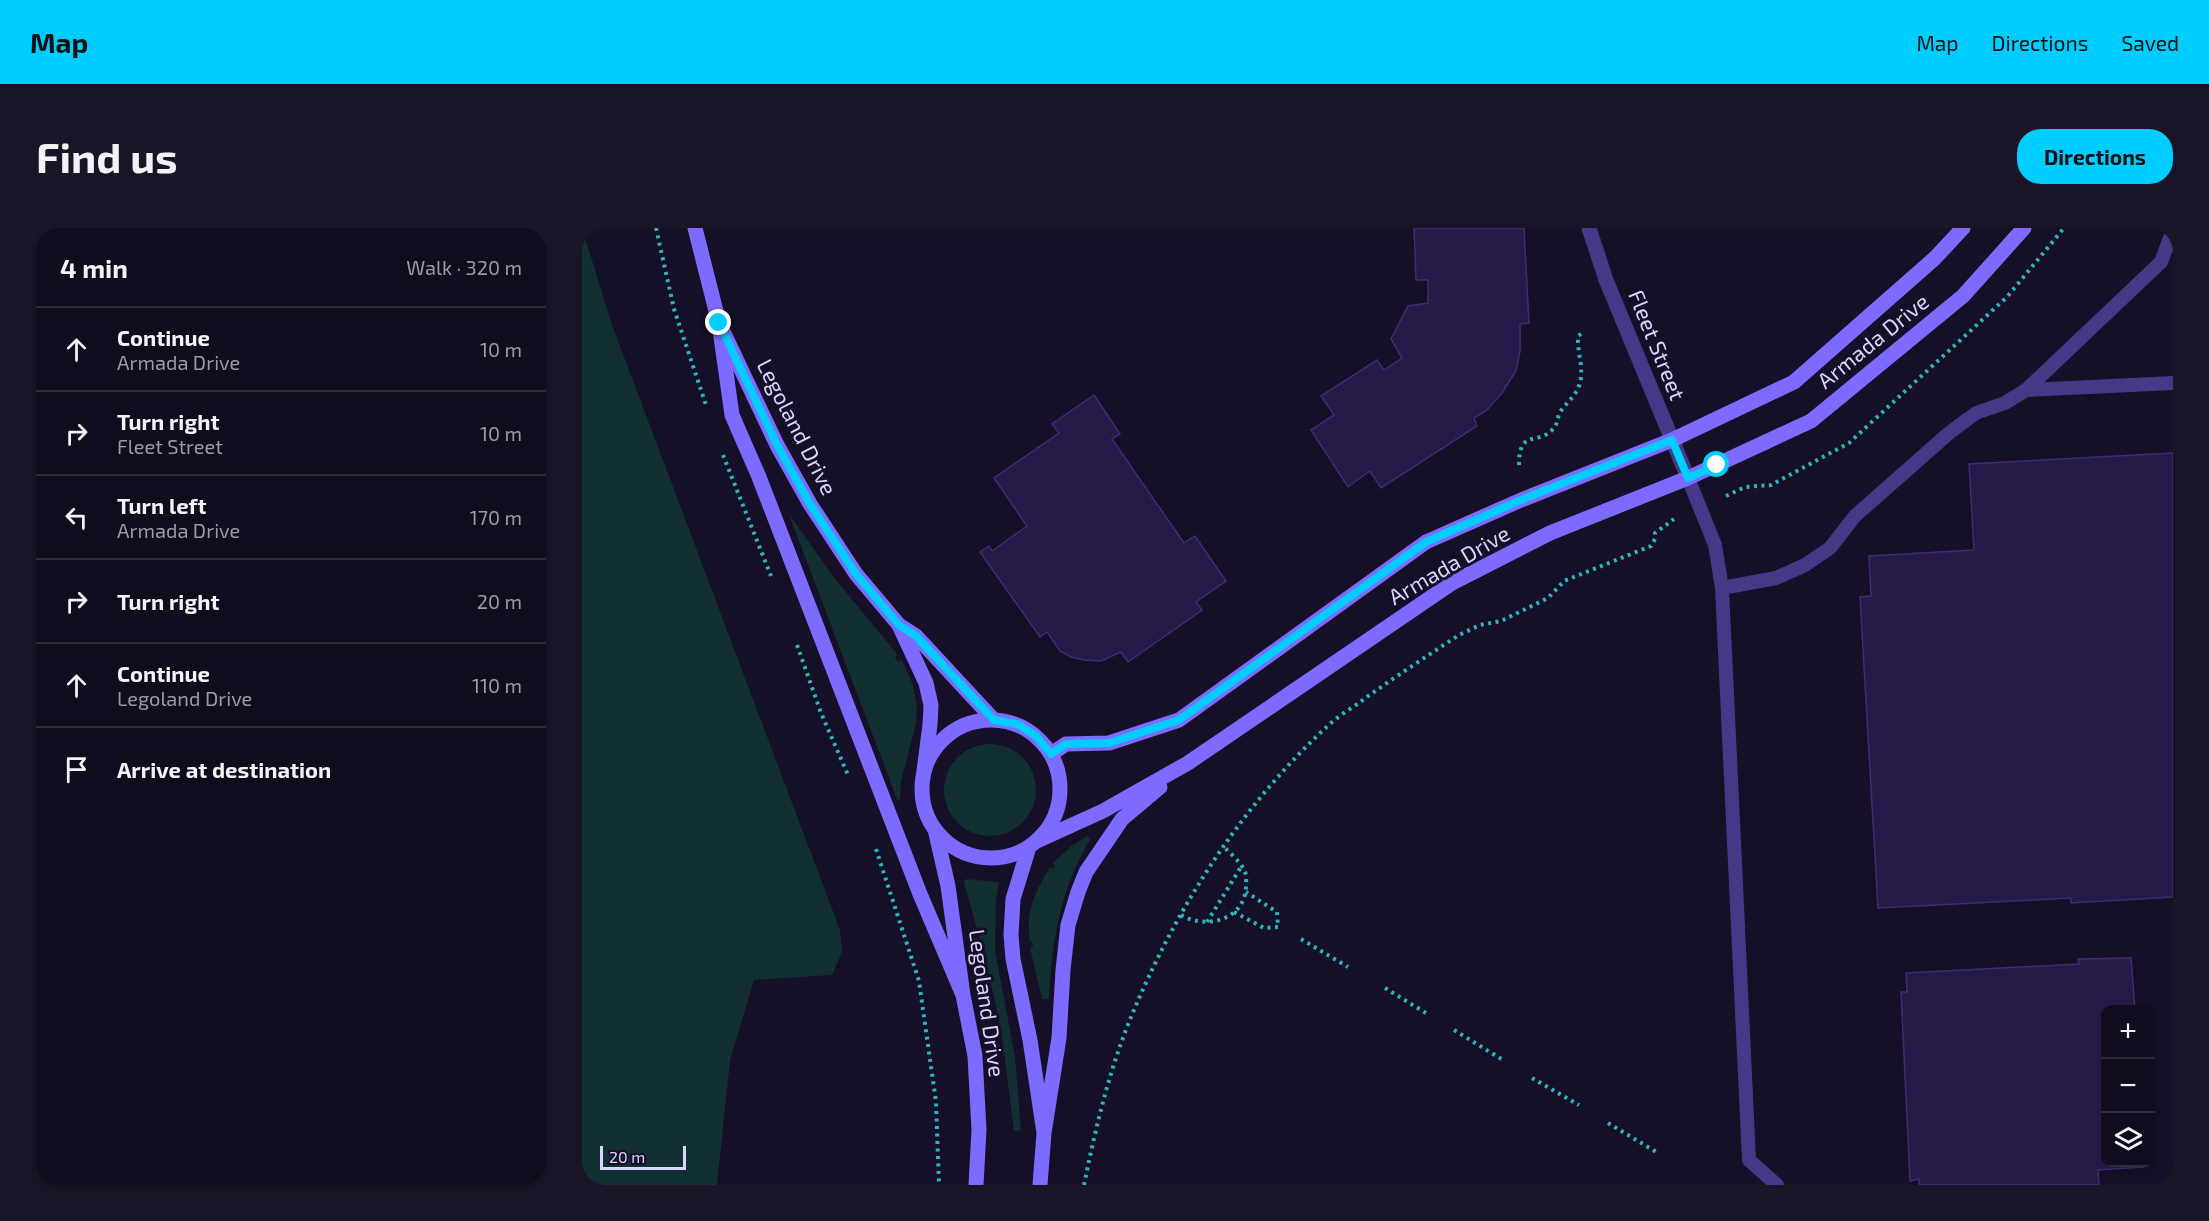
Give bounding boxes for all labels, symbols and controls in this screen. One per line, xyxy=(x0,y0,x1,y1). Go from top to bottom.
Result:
text: Map xyxy=(30,25,88,59)
text: Map xyxy=(1916,30,1959,55)
text: Directions xyxy=(1992,30,2088,55)
text: Saved xyxy=(2121,30,2179,55)
button: Directions xyxy=(2017,129,2173,184)
text: Find us xyxy=(36,131,178,181)
text: 4 min xyxy=(60,252,128,283)
text: Walk · 320 m xyxy=(406,255,522,279)
street label: Fleet Street xyxy=(1624,286,1692,403)
street label: Armada Drive xyxy=(1811,287,1933,393)
route end xyxy=(705,309,731,335)
text: Continue xyxy=(117,324,210,350)
icon: ahead xyxy=(60,333,93,366)
text: 10 m xyxy=(480,337,522,361)
text: Armada Drive xyxy=(117,350,240,374)
street label: Legoland Drive xyxy=(753,354,843,499)
text: Turn right xyxy=(117,408,219,434)
icon: right xyxy=(60,417,93,450)
text: 10 m xyxy=(480,421,522,445)
text: Fleet Street xyxy=(117,434,223,458)
route start xyxy=(1703,451,1729,477)
text: Turn left xyxy=(117,492,206,518)
icon: left xyxy=(60,501,93,534)
text: 170 m xyxy=(470,505,522,529)
text: Armada Drive xyxy=(117,518,240,542)
street label: Armada Drive xyxy=(1383,519,1514,609)
icon: right xyxy=(60,585,93,618)
text: Turn right xyxy=(117,588,219,614)
text: 20 m xyxy=(477,589,522,613)
text: Continue xyxy=(117,660,210,686)
icon: ahead xyxy=(60,669,93,702)
text: 110 m xyxy=(472,673,522,697)
text: Legoland Drive xyxy=(117,686,252,710)
icon: arrive xyxy=(60,753,93,786)
text: Arrive at destination xyxy=(117,756,331,782)
street label: Legoland Drive xyxy=(965,927,1011,1078)
map controls xyxy=(2101,1005,2155,1167)
button: + xyxy=(2101,1005,2155,1059)
button: − xyxy=(2101,1059,2155,1113)
button: layers xyxy=(2101,1113,2155,1167)
scale bar xyxy=(600,1143,686,1170)
text: 20 m xyxy=(609,1147,645,1166)

